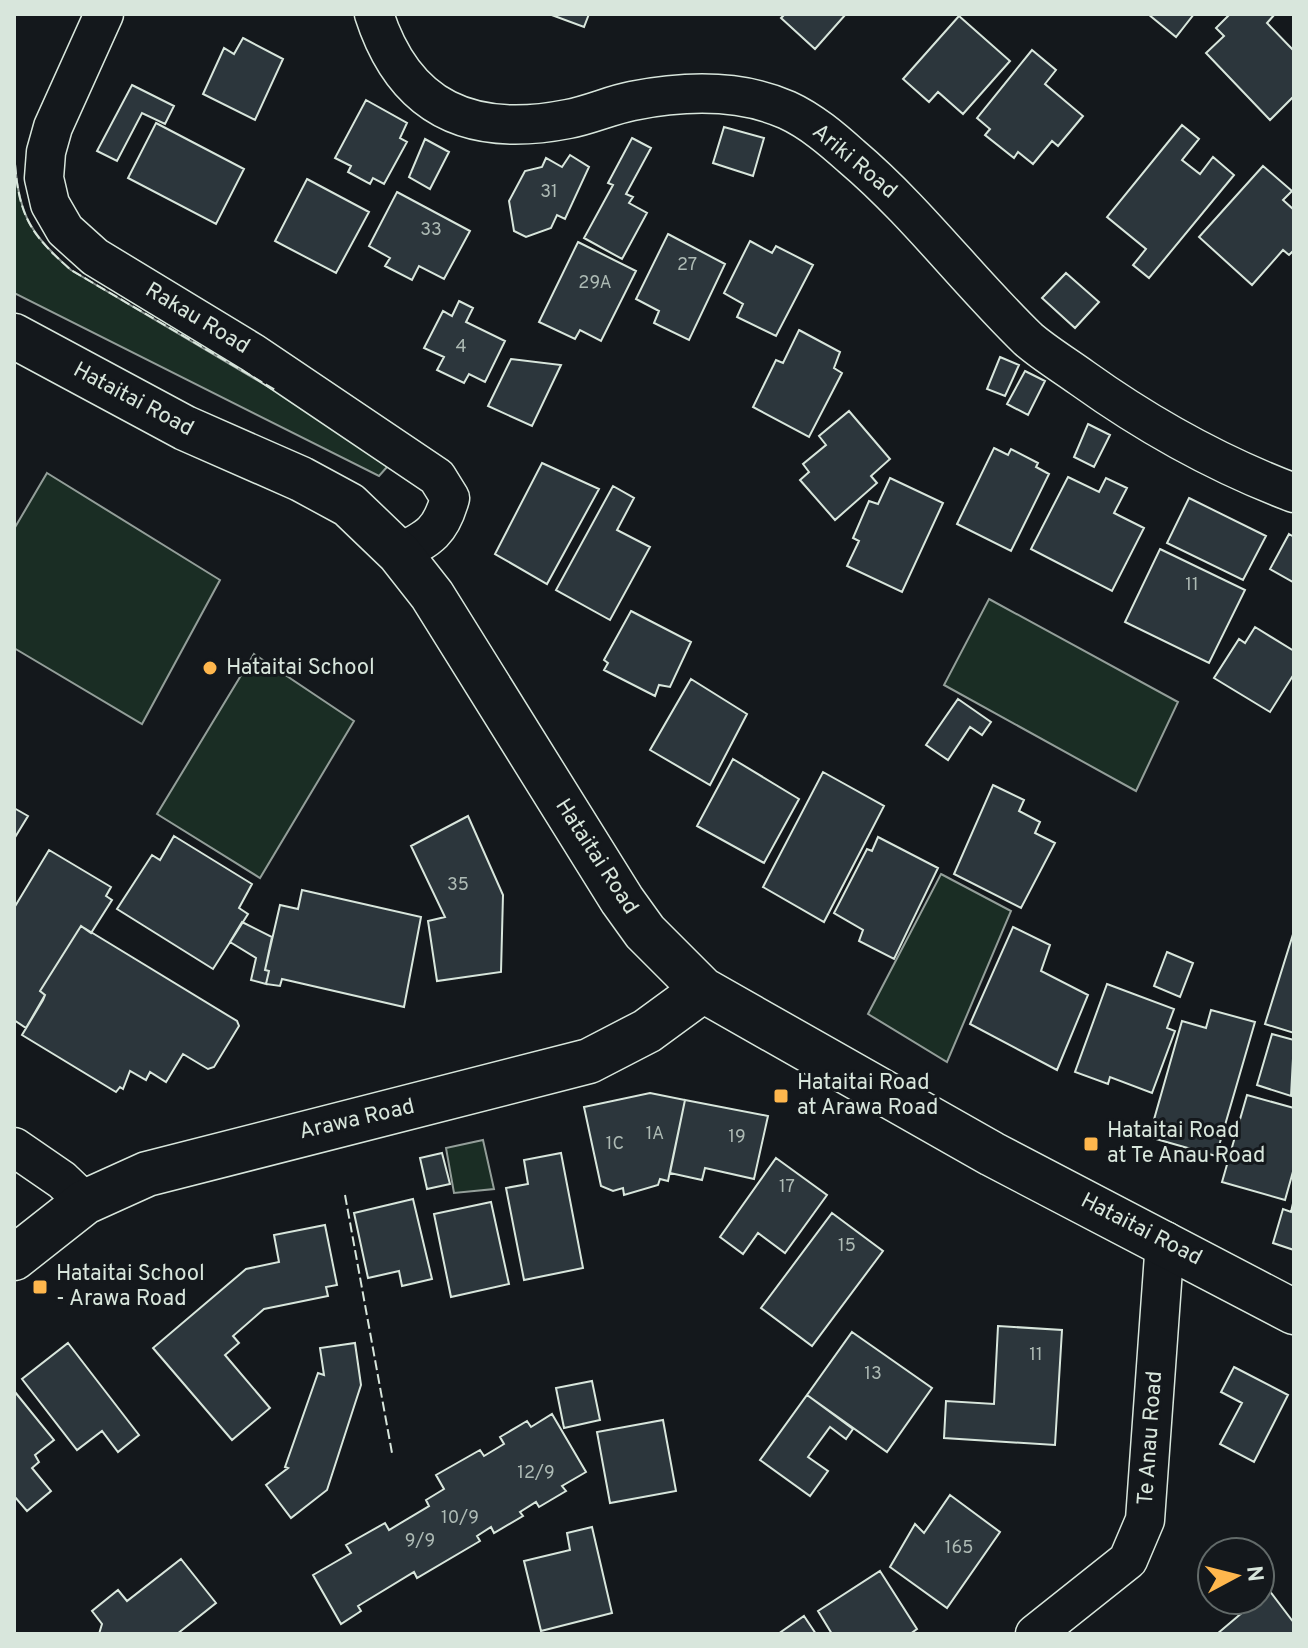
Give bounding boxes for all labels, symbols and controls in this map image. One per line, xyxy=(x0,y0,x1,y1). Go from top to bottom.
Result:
street label: Ariki Road xyxy=(806,119,902,205)
house number: 31 xyxy=(540,181,558,204)
house number: 33 xyxy=(420,219,442,242)
house number: 27 xyxy=(677,254,697,277)
house number: 29A xyxy=(578,272,612,295)
street label: Rakau Road xyxy=(140,277,254,361)
house number: 4 xyxy=(455,336,467,359)
street label: Hataitai Road xyxy=(68,357,198,443)
house number: 11 xyxy=(1185,574,1199,597)
place label: Hataitai School xyxy=(226,655,375,682)
marker: Hataitai School xyxy=(201,659,219,677)
street label: Hataitai Road xyxy=(549,794,643,920)
house number: 35 xyxy=(447,874,469,897)
place label: Hataitai Road at Arawa Road xyxy=(797,1070,938,1122)
marker: Hataitai Road at Arawa Road xyxy=(772,1087,790,1105)
street label: Arawa Road xyxy=(297,1094,417,1146)
place label: Hataitai Road at Te Anau Road xyxy=(1107,1118,1265,1170)
house number: 1A xyxy=(646,1123,664,1146)
house number: 19 xyxy=(728,1126,746,1149)
house number: 1C xyxy=(606,1133,624,1156)
marker: Hataitai Road at Te Anau Road xyxy=(1082,1135,1100,1153)
house number: 17 xyxy=(779,1176,795,1199)
street label: Hataitai Road xyxy=(1076,1188,1206,1272)
house number: 15 xyxy=(838,1235,856,1258)
place label: Hataitai School - Arawa Road xyxy=(56,1261,205,1313)
marker: Hataitai School - Arawa Road xyxy=(31,1278,49,1296)
house number: 11 xyxy=(1029,1344,1043,1367)
house number: 13 xyxy=(864,1363,882,1386)
street label: Te Anau Road xyxy=(1133,1370,1169,1506)
house number: 12/9 xyxy=(517,1462,555,1485)
house number: 10/9 xyxy=(441,1507,479,1530)
house number: 9/9 xyxy=(405,1530,435,1553)
north arrow xyxy=(1196,1536,1276,1616)
house number: 165 xyxy=(945,1537,973,1560)
text: N xyxy=(1239,1564,1268,1583)

